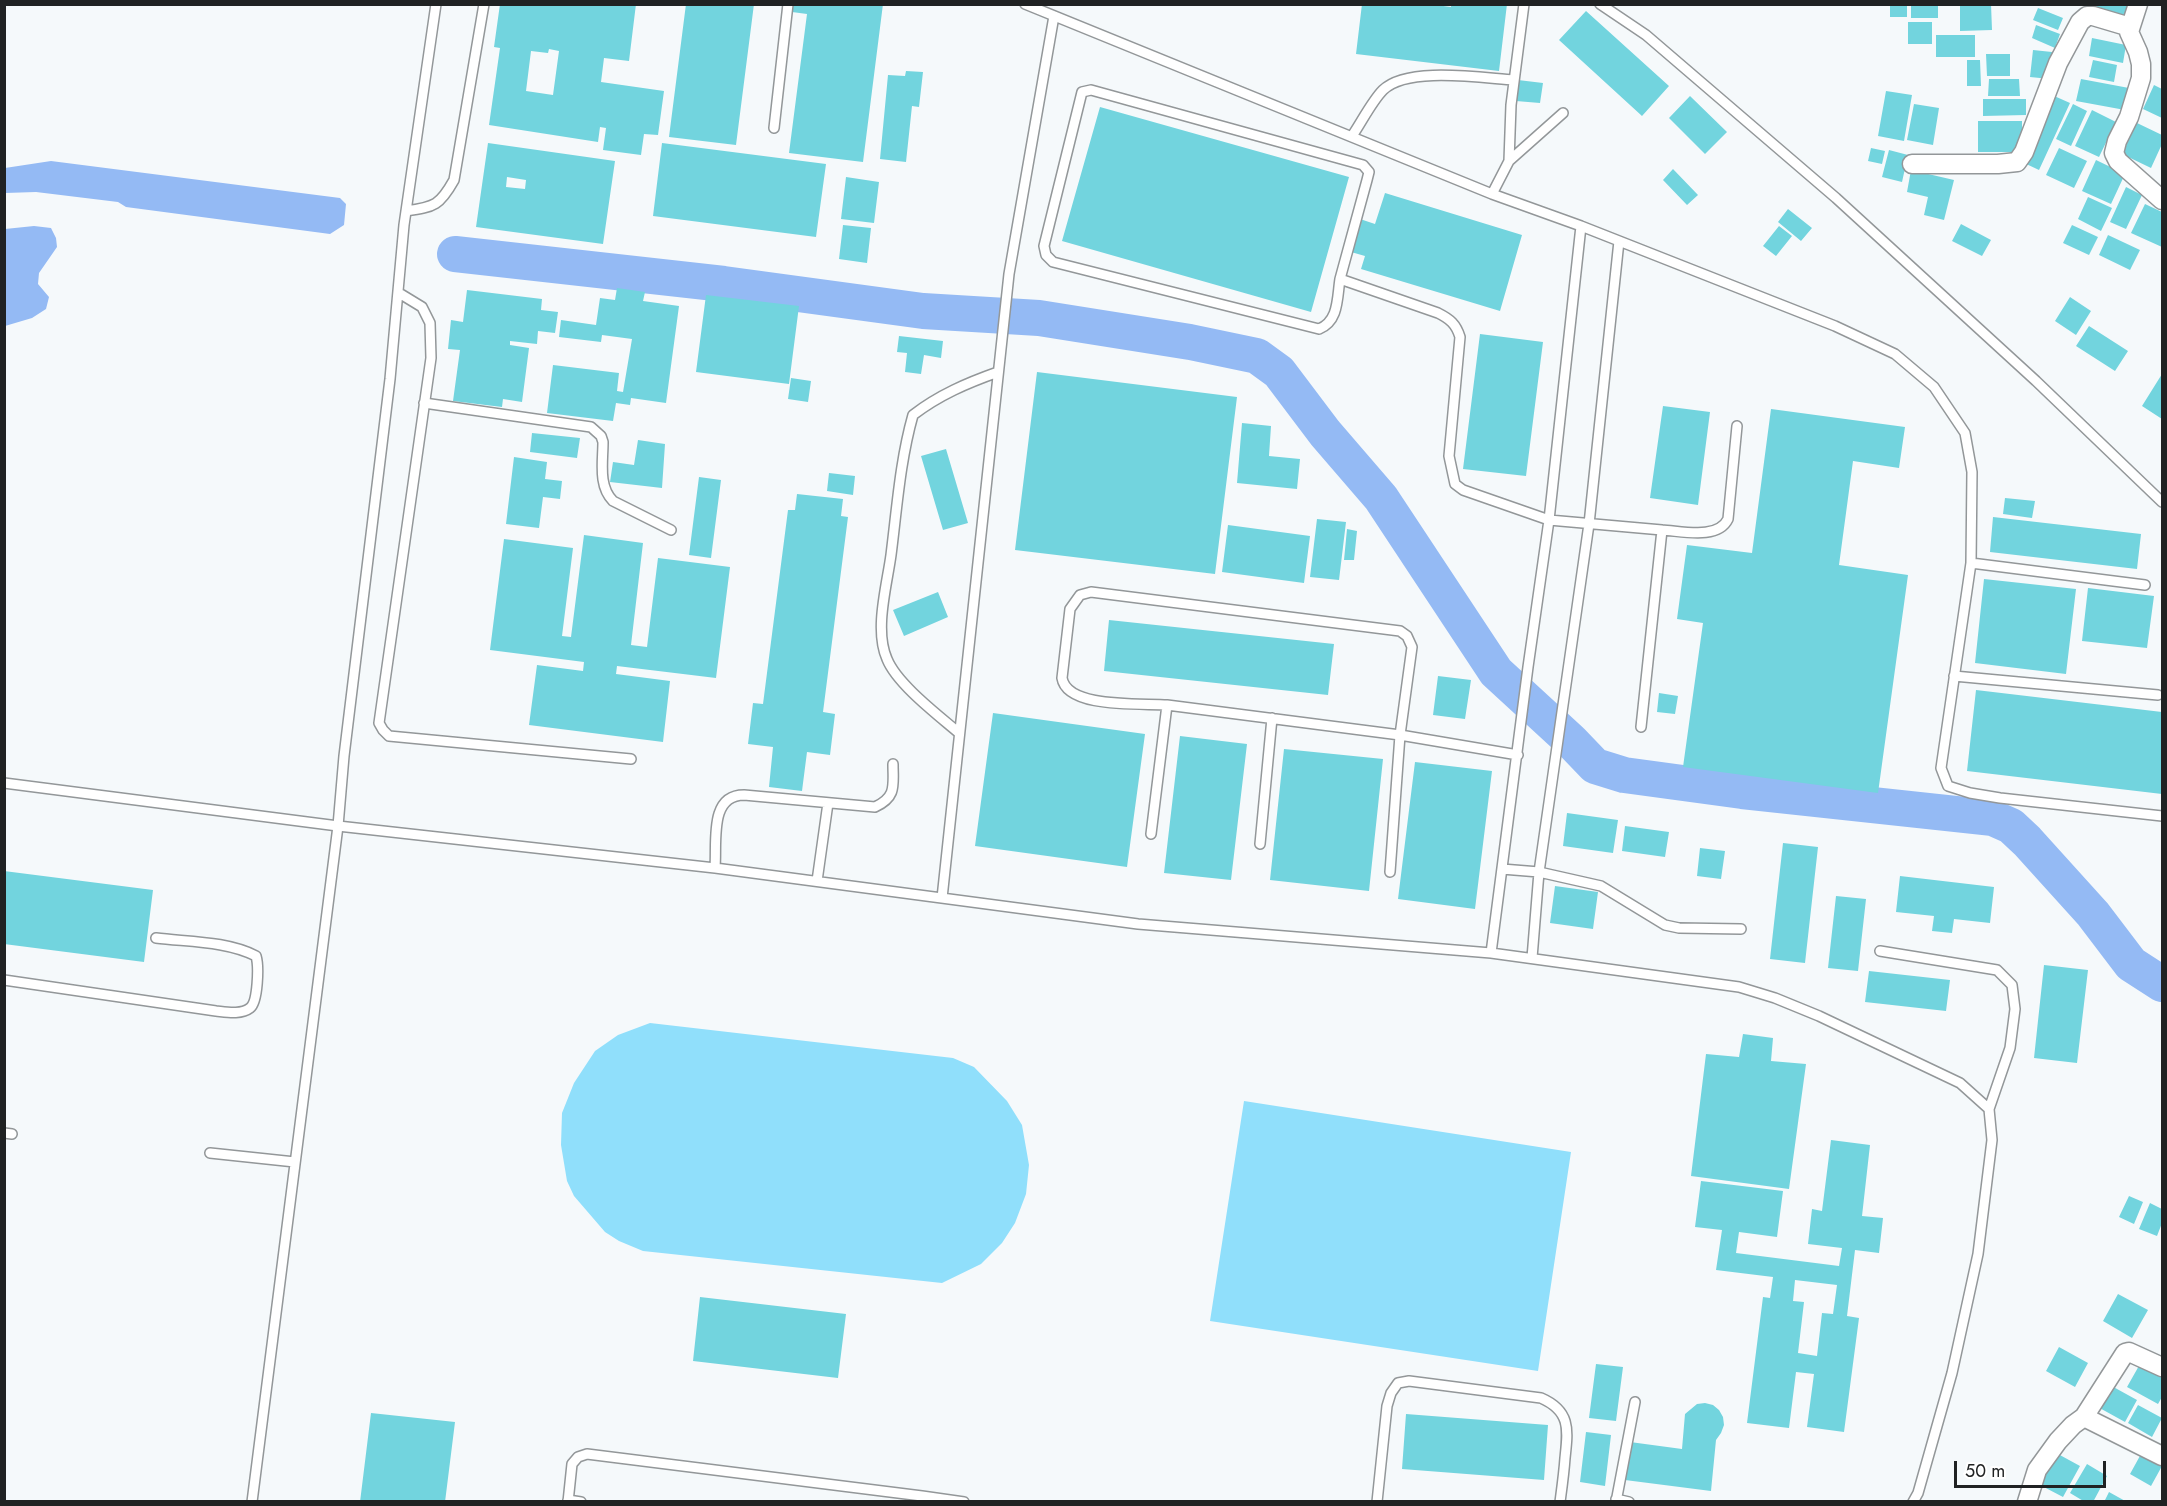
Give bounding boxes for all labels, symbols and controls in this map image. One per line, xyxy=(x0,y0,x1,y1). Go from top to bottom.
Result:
scale bar xyxy=(1957,1449,2108,1487)
text: 50 m xyxy=(1965,1458,2005,1484)

